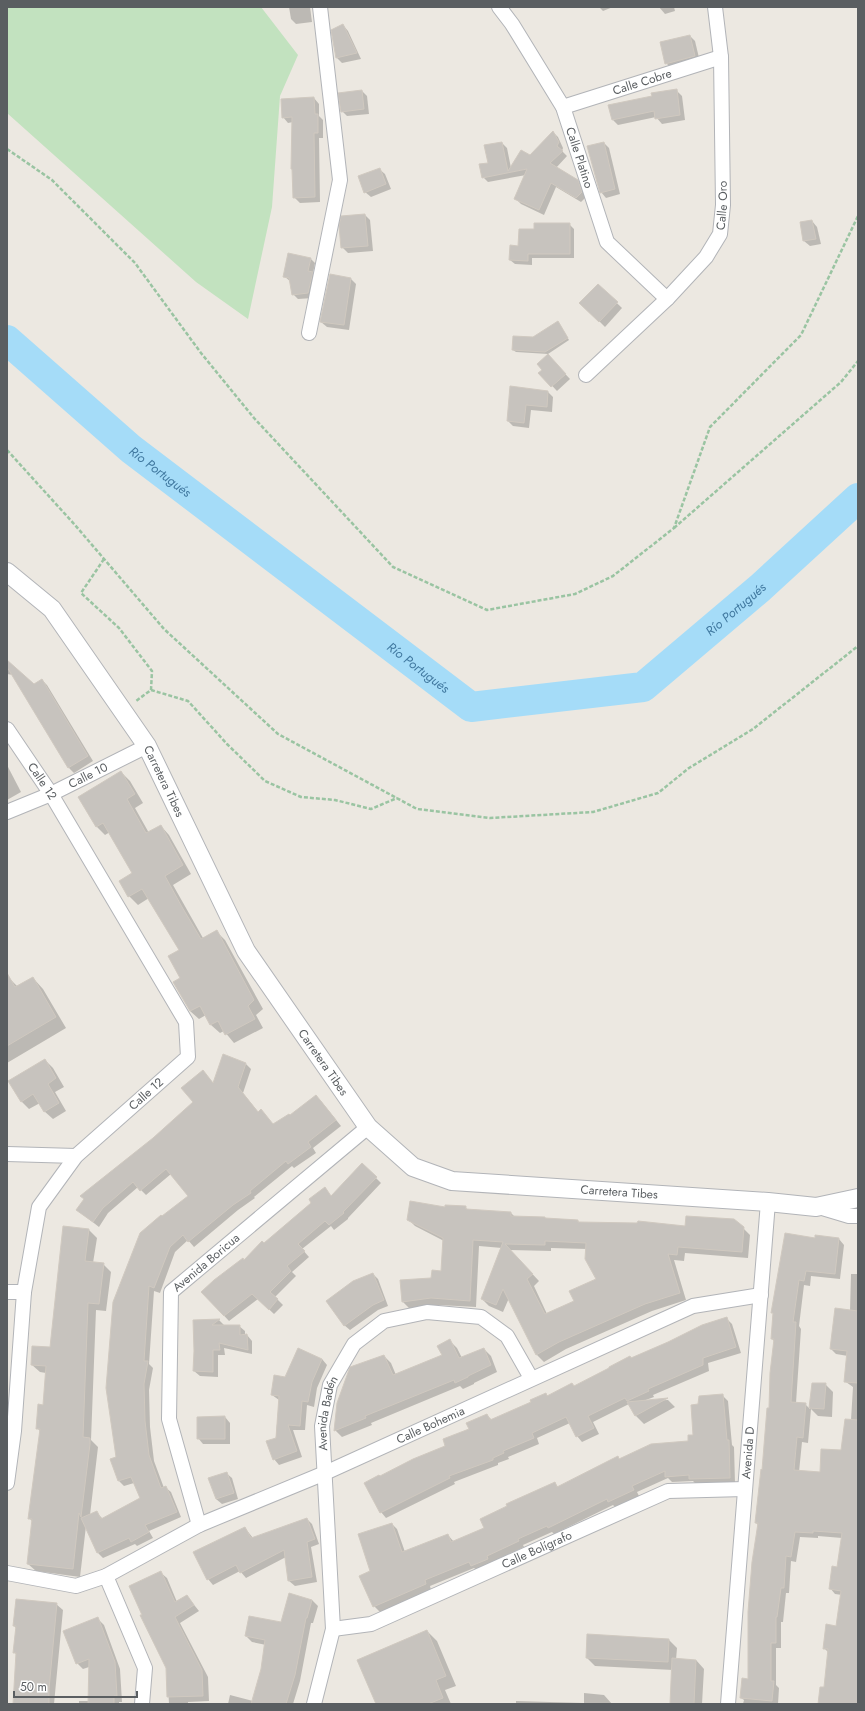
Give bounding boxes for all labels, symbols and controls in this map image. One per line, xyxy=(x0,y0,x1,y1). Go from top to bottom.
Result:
street label: Calle Cobre xyxy=(610,64,674,100)
street label: Calle Platino xyxy=(561,125,598,191)
street label: Calle Oro xyxy=(711,180,732,231)
water label: Río Portugués xyxy=(125,441,196,502)
water label: Río Portugués xyxy=(701,577,771,640)
water label: Río Portugués xyxy=(383,637,454,698)
street label: Carretera Tibes xyxy=(139,742,189,820)
street label: Calle 10 xyxy=(65,758,111,793)
street label: Calle 12 xyxy=(23,759,62,803)
street label: Carretera Tibes xyxy=(294,1025,353,1099)
street label: Calle 12 xyxy=(125,1073,168,1115)
street label: Carretera Tibes xyxy=(580,1181,659,1204)
street label: Avenida Boricua xyxy=(169,1229,244,1296)
street label: Avenida Badén xyxy=(313,1372,343,1451)
street label: Calle Bohemia xyxy=(393,1402,468,1449)
street label: Avenida D xyxy=(737,1426,759,1480)
street label: Calle Bolígrafo xyxy=(499,1526,575,1573)
scale bar xyxy=(14,1673,137,1699)
text: 50 m xyxy=(20,1678,47,1696)

